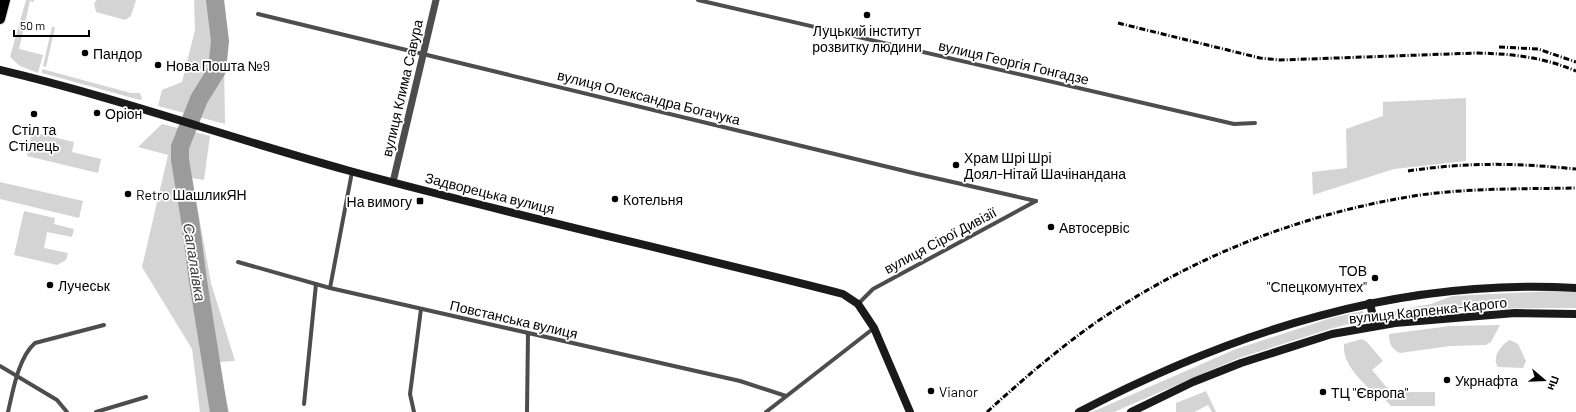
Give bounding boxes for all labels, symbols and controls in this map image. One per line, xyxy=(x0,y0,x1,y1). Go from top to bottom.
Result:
marker: Луцький інститут розвитку людини xyxy=(862,10,872,20)
scale bar xyxy=(14,12,89,38)
text: 50 m xyxy=(20,18,45,32)
street label: вулиця Клима Савура xyxy=(378,18,426,158)
place label: Луцький інститут розвитку людини xyxy=(812,22,922,55)
street label: вулиця Георгія Гонгадзе xyxy=(937,36,1091,88)
place label: Пандор xyxy=(93,45,143,62)
marker: Пандор xyxy=(80,48,90,58)
place label: Нова Пошта №9 xyxy=(166,57,270,74)
marker: Нова Пошта №9 xyxy=(153,60,163,70)
street label: вулиця Олександра Богачука xyxy=(556,66,742,128)
place label: Оріон xyxy=(105,105,142,122)
marker: Оріон xyxy=(92,108,102,118)
marker: Стіл та Стілець xyxy=(29,109,39,119)
place label: Стіл та Стілець xyxy=(9,121,59,154)
place label: Храм Шрі Шрі Доял-Нітай Шачінандана xyxy=(964,149,1126,182)
marker: Храм Шрі Шрі Доял-Нітай Шачінандана xyxy=(951,160,961,170)
street label: Задворецька вулиця xyxy=(424,169,556,217)
place label: Retro ШашликЯН xyxy=(136,186,247,203)
marker: Retro ШашликЯН xyxy=(123,189,133,199)
place label: Котельня xyxy=(623,191,683,208)
place label: На вимогу xyxy=(347,193,412,210)
marker: Котельня xyxy=(610,194,620,204)
marker: На вимогу xyxy=(415,196,425,206)
street label: вулиця Сірої Дивізії xyxy=(881,203,999,277)
place label: Автосервіс xyxy=(1059,219,1130,236)
water label: Сапалаївка xyxy=(180,222,210,302)
marker: Автосервіс xyxy=(1046,222,1056,232)
place label: ТОВ "Спецкомунтех" xyxy=(1267,262,1367,295)
marker: ТОВ "Спецкомунтех" xyxy=(1370,273,1380,283)
place label: Лучеськ xyxy=(58,277,111,294)
marker: Лучеськ xyxy=(45,280,55,290)
street label: вулиця Карпенка-Карого xyxy=(1348,293,1508,327)
street label: Повстанська вулиця xyxy=(448,296,580,342)
north arrow xyxy=(1524,360,1564,400)
place label: Укрнафта xyxy=(1455,372,1518,389)
text: Пн xyxy=(1545,374,1562,392)
marker: Укрнафта xyxy=(1442,375,1452,385)
place label: Vianor xyxy=(939,383,978,400)
place label: ТЦ "Європа" xyxy=(1331,384,1409,401)
marker: Vianor xyxy=(926,386,936,396)
marker: ТЦ "Європа" xyxy=(1318,387,1328,397)

